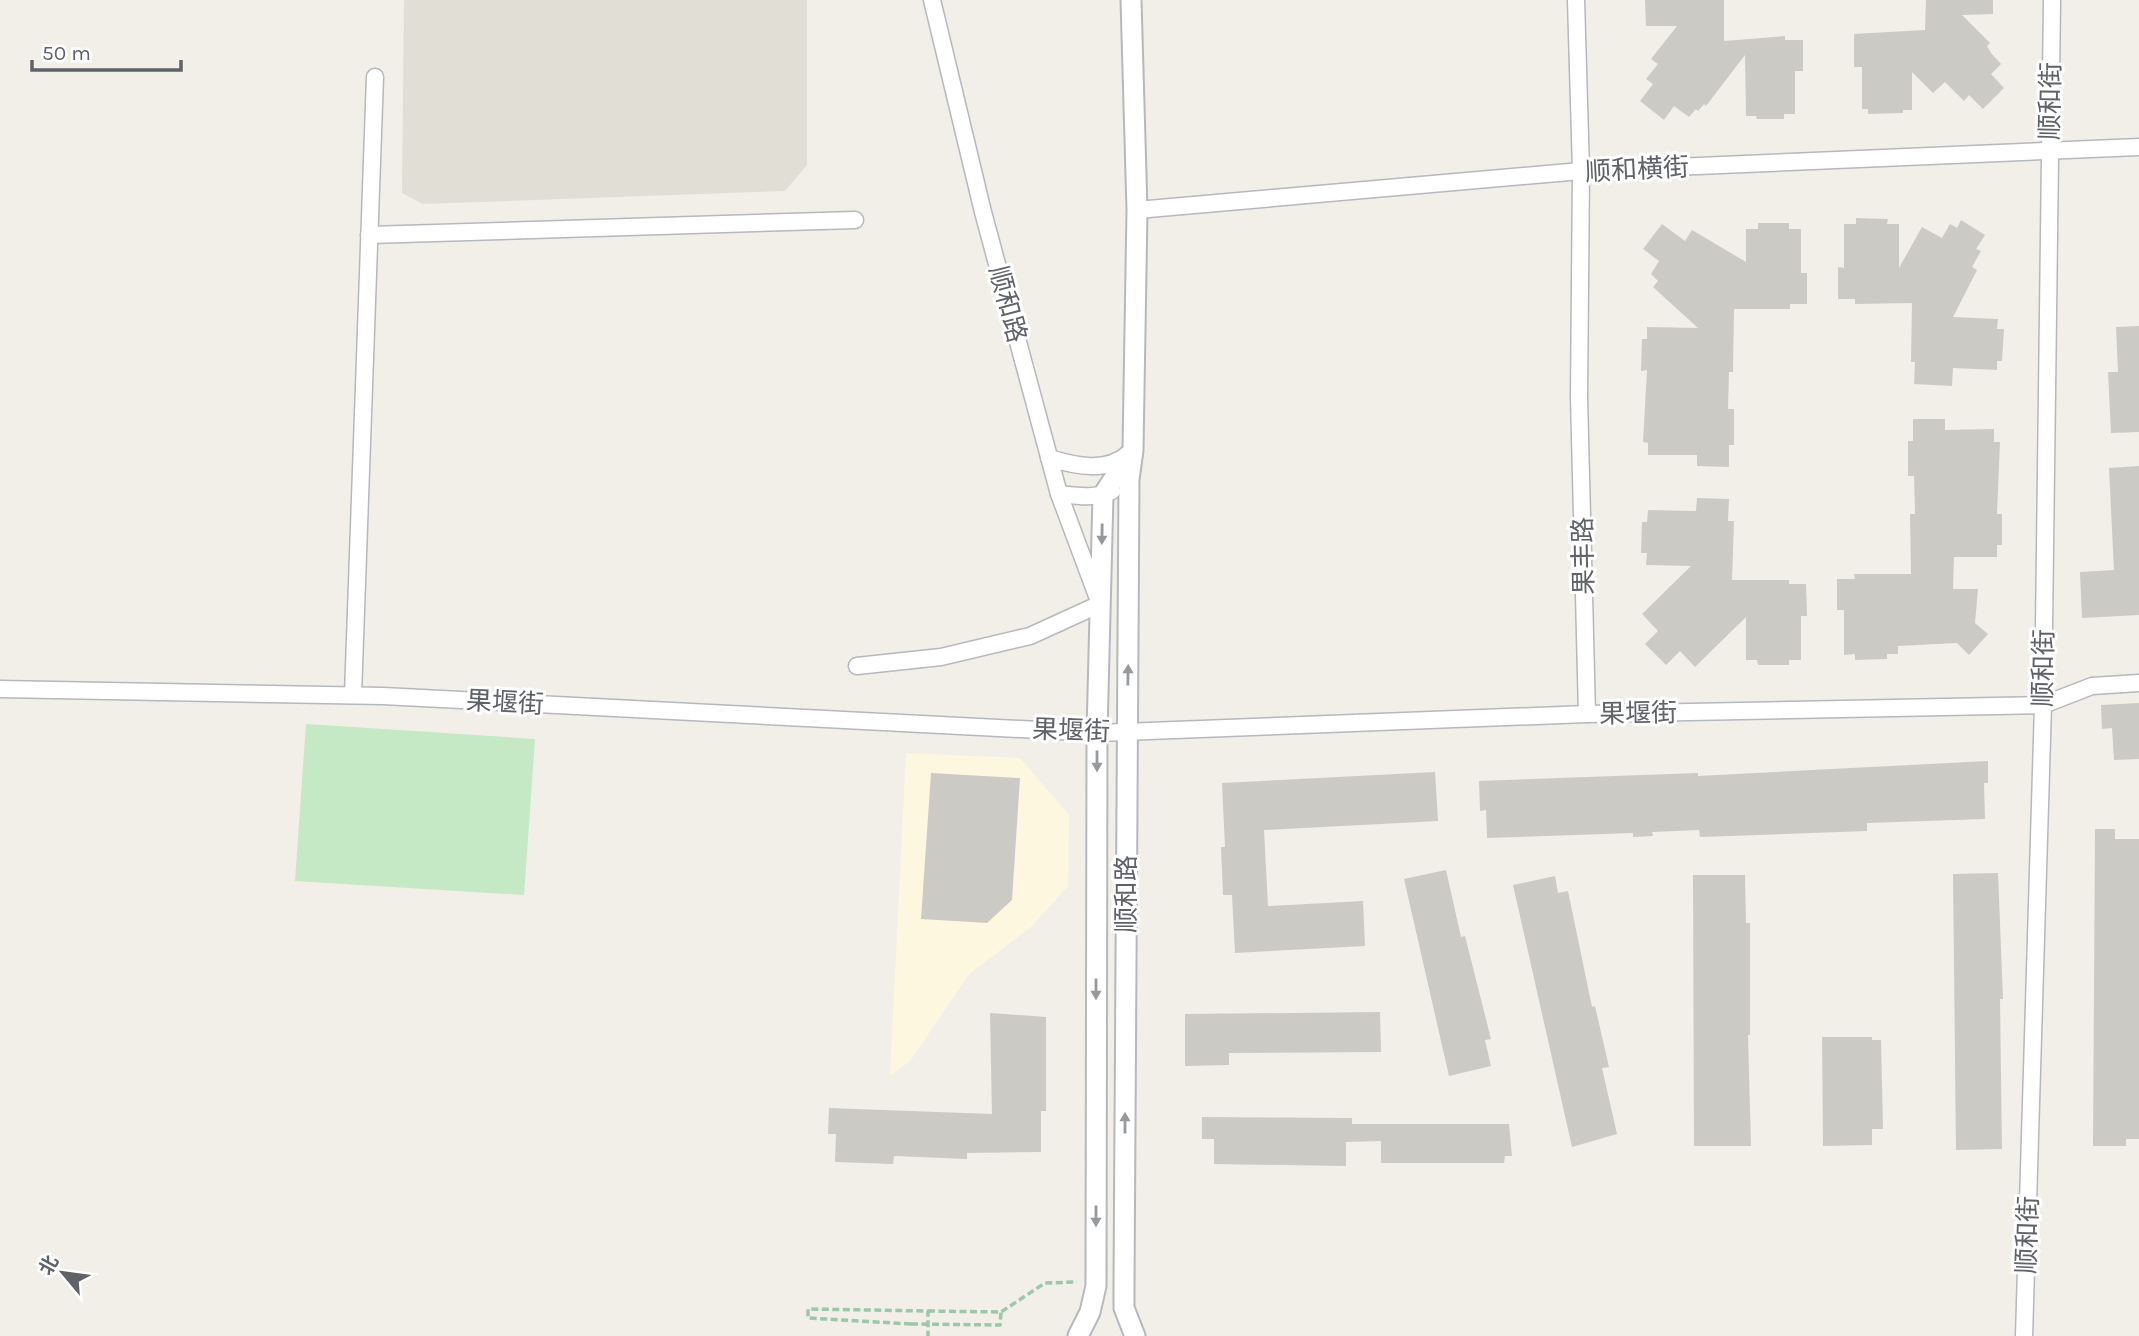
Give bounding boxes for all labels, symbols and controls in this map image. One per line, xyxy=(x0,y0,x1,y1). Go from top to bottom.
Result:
scale bar xyxy=(32,28,180,72)
text: 50 m xyxy=(42,41,91,65)
street label: 顺和街 xyxy=(2034,62,2067,140)
street label: 顺和横街 xyxy=(1584,151,1690,188)
street label: 顺和路 xyxy=(982,262,1033,346)
street label: 果丰路 xyxy=(1567,517,1600,595)
one-way arrow xyxy=(1096,523,1107,545)
street label: 顺和街 xyxy=(2027,629,2060,707)
one-way arrow xyxy=(1122,664,1133,686)
street label: 果堰街 xyxy=(465,685,545,720)
street label: 果堰街 xyxy=(1599,697,1677,730)
street label: 果堰街 xyxy=(1031,714,1111,747)
one-way arrow xyxy=(1091,751,1103,773)
street label: 顺和路 xyxy=(1111,855,1142,933)
one-way arrow xyxy=(1090,978,1102,1000)
one-way arrow xyxy=(1119,1112,1131,1134)
street label: 顺和街 xyxy=(2011,1195,2044,1275)
one-way arrow xyxy=(1090,1206,1102,1228)
north arrow xyxy=(28,1238,98,1308)
text: 北 xyxy=(35,1252,63,1279)

